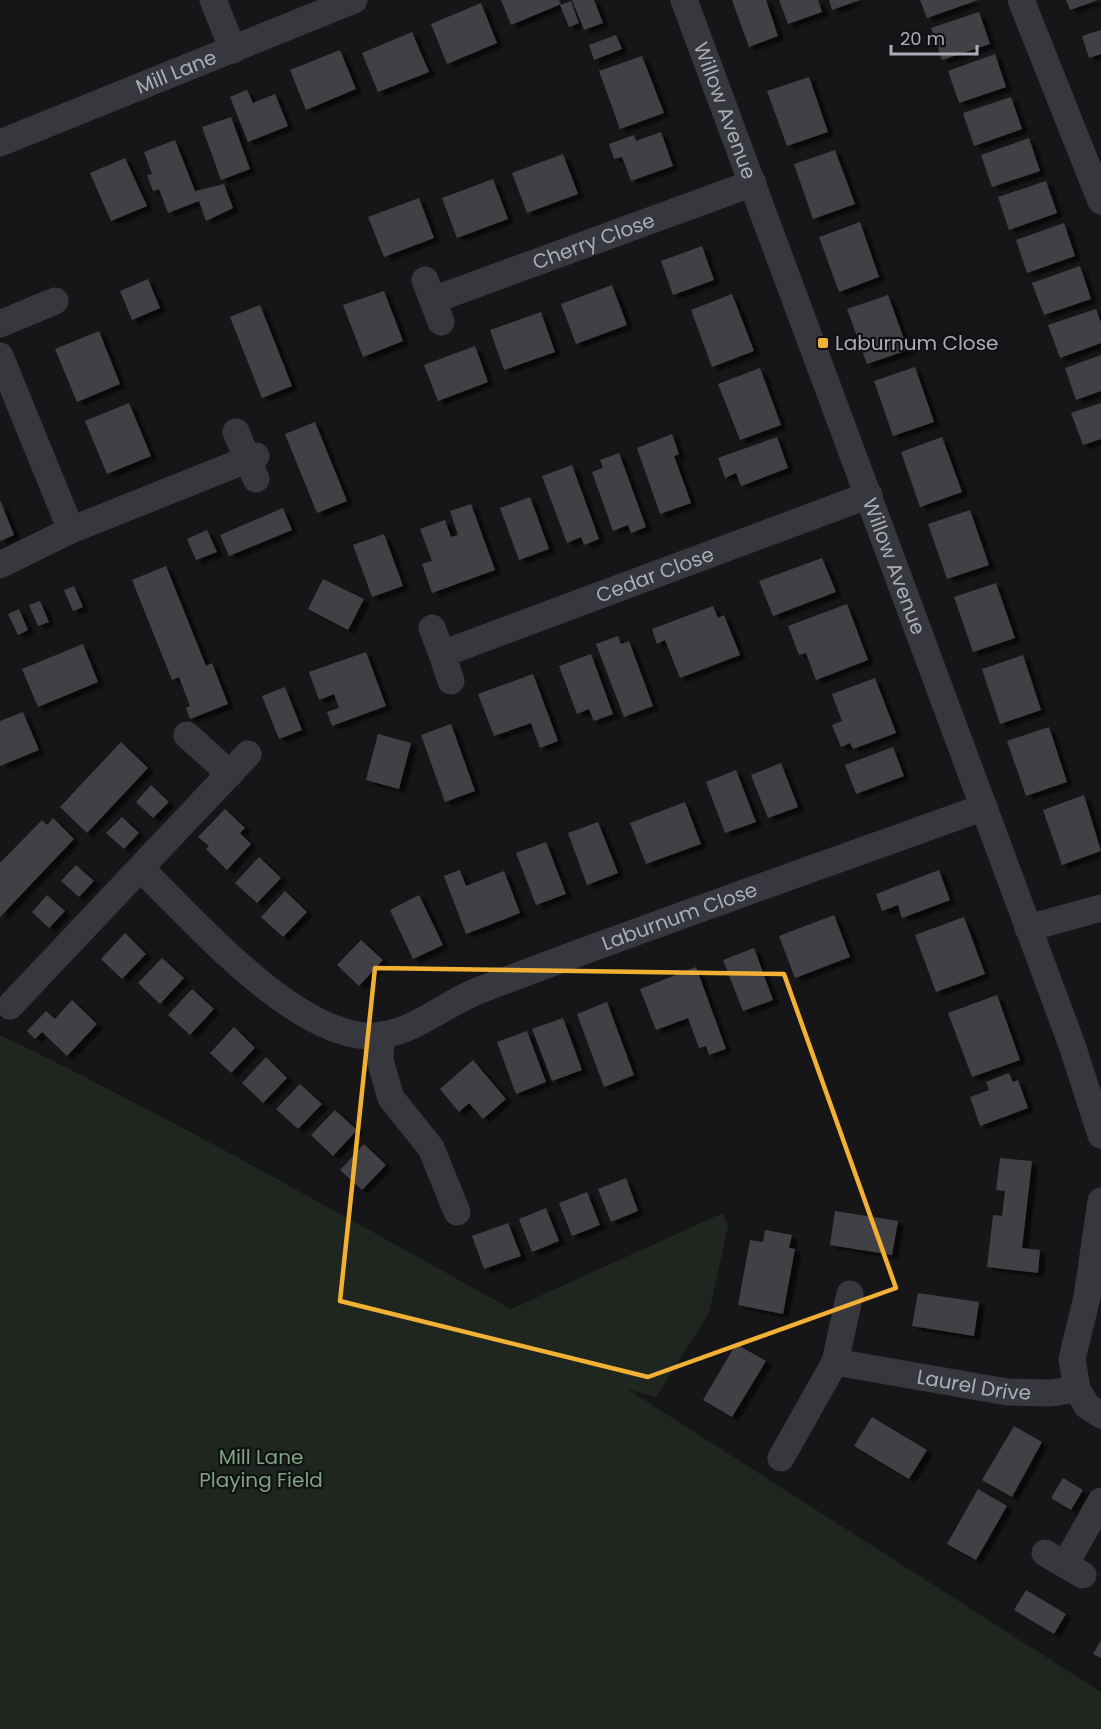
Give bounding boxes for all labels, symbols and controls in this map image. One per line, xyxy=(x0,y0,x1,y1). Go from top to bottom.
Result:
scale bar xyxy=(891,18,976,56)
text: 20 m xyxy=(900,26,945,51)
street label: Willow Avenue xyxy=(687,38,763,183)
street label: Mill Lane xyxy=(132,43,221,101)
street label: Cherry Close xyxy=(529,206,659,276)
place label: Laburnum Close xyxy=(835,329,998,357)
marker: Laburnum Close xyxy=(816,336,830,350)
street label: Willow Avenue xyxy=(856,494,932,639)
street label: Cedar Close xyxy=(592,540,718,609)
street label: Laburnum Close xyxy=(598,875,761,957)
street label: Laurel Drive xyxy=(915,1363,1031,1407)
park label: Mill Lane Playing Field xyxy=(199,1443,323,1494)

